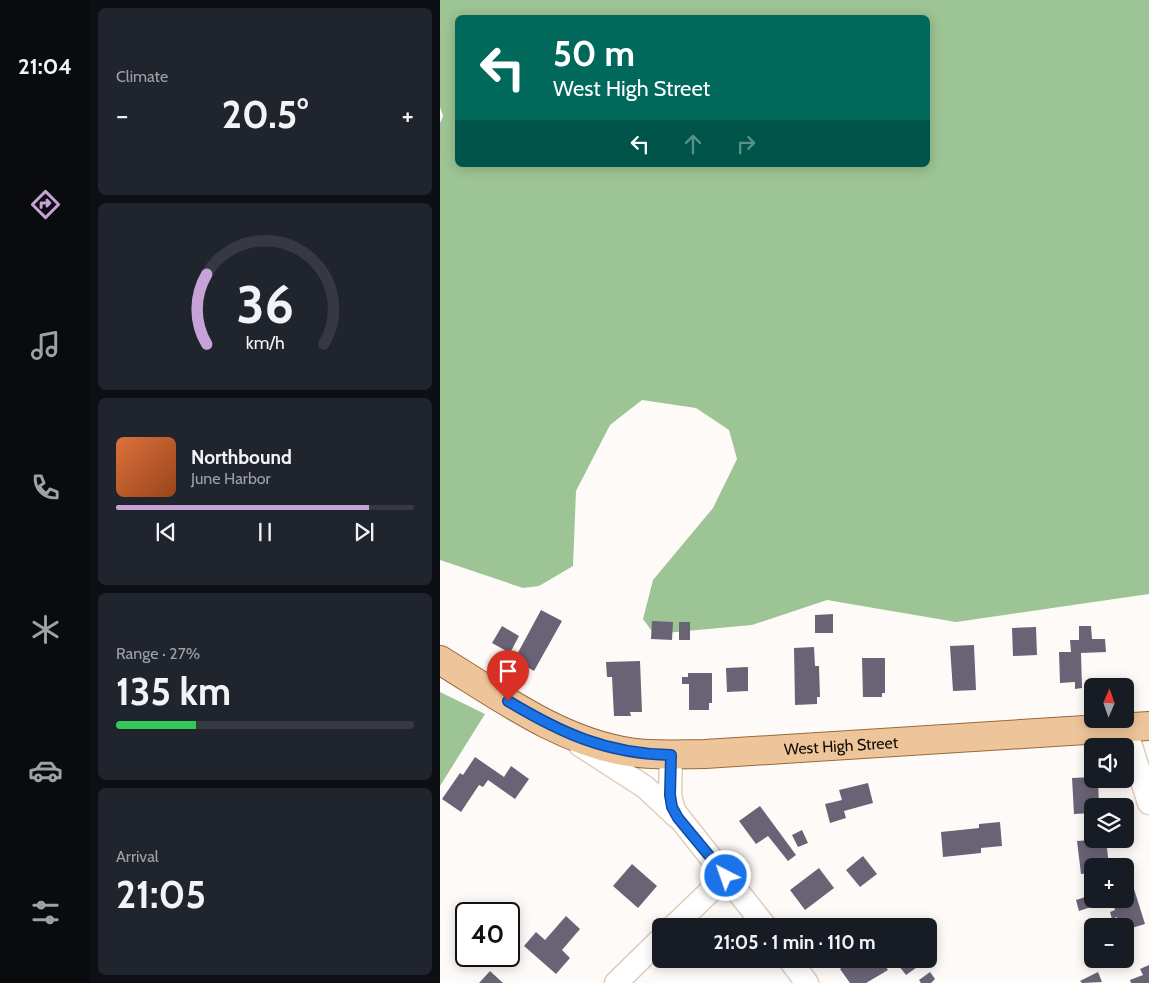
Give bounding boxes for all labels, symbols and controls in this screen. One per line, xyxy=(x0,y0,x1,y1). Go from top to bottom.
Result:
text: 50 m xyxy=(553,32,635,75)
icon: left xyxy=(470,35,535,100)
text: 21:04 xyxy=(18,53,72,80)
text: Climate xyxy=(116,67,168,86)
text: West High Street xyxy=(553,75,710,102)
text: 20.5° xyxy=(222,91,308,138)
text: − xyxy=(116,98,128,132)
text: + xyxy=(402,98,414,132)
icon: left xyxy=(626,130,654,158)
icon: ahead xyxy=(679,130,707,158)
icon: right xyxy=(732,130,760,158)
icon: directions xyxy=(28,187,63,222)
text: 36 xyxy=(236,273,294,336)
icon: music xyxy=(28,328,63,363)
text: km/h xyxy=(245,332,285,353)
text: Northbound xyxy=(191,446,292,469)
text: June Harbor xyxy=(191,469,271,488)
icon: phone xyxy=(28,470,63,505)
icon: previous xyxy=(152,518,180,546)
icon: pause xyxy=(251,518,279,546)
icon: next xyxy=(350,518,378,546)
icon: climate xyxy=(28,612,63,647)
text: Range · 27% xyxy=(116,644,200,663)
pin xyxy=(487,650,529,701)
icon: arrive xyxy=(494,657,522,685)
text: 135 km xyxy=(116,668,231,715)
north arrow xyxy=(1084,678,1134,728)
map controls xyxy=(1084,678,1134,968)
street label: West High Street xyxy=(783,732,899,759)
button: sound xyxy=(1084,738,1134,788)
icon: car xyxy=(28,753,63,788)
button: layers xyxy=(1084,798,1134,848)
text: Arrival xyxy=(116,847,159,866)
position arrow xyxy=(699,849,751,901)
button: + xyxy=(1084,858,1134,908)
text: 21:05 xyxy=(116,871,206,918)
icon: filters xyxy=(28,895,63,930)
speed limit sign: 40 xyxy=(455,902,520,967)
button: − xyxy=(1084,918,1134,968)
text: 21:05 · 1 min · 110 m xyxy=(714,931,875,954)

